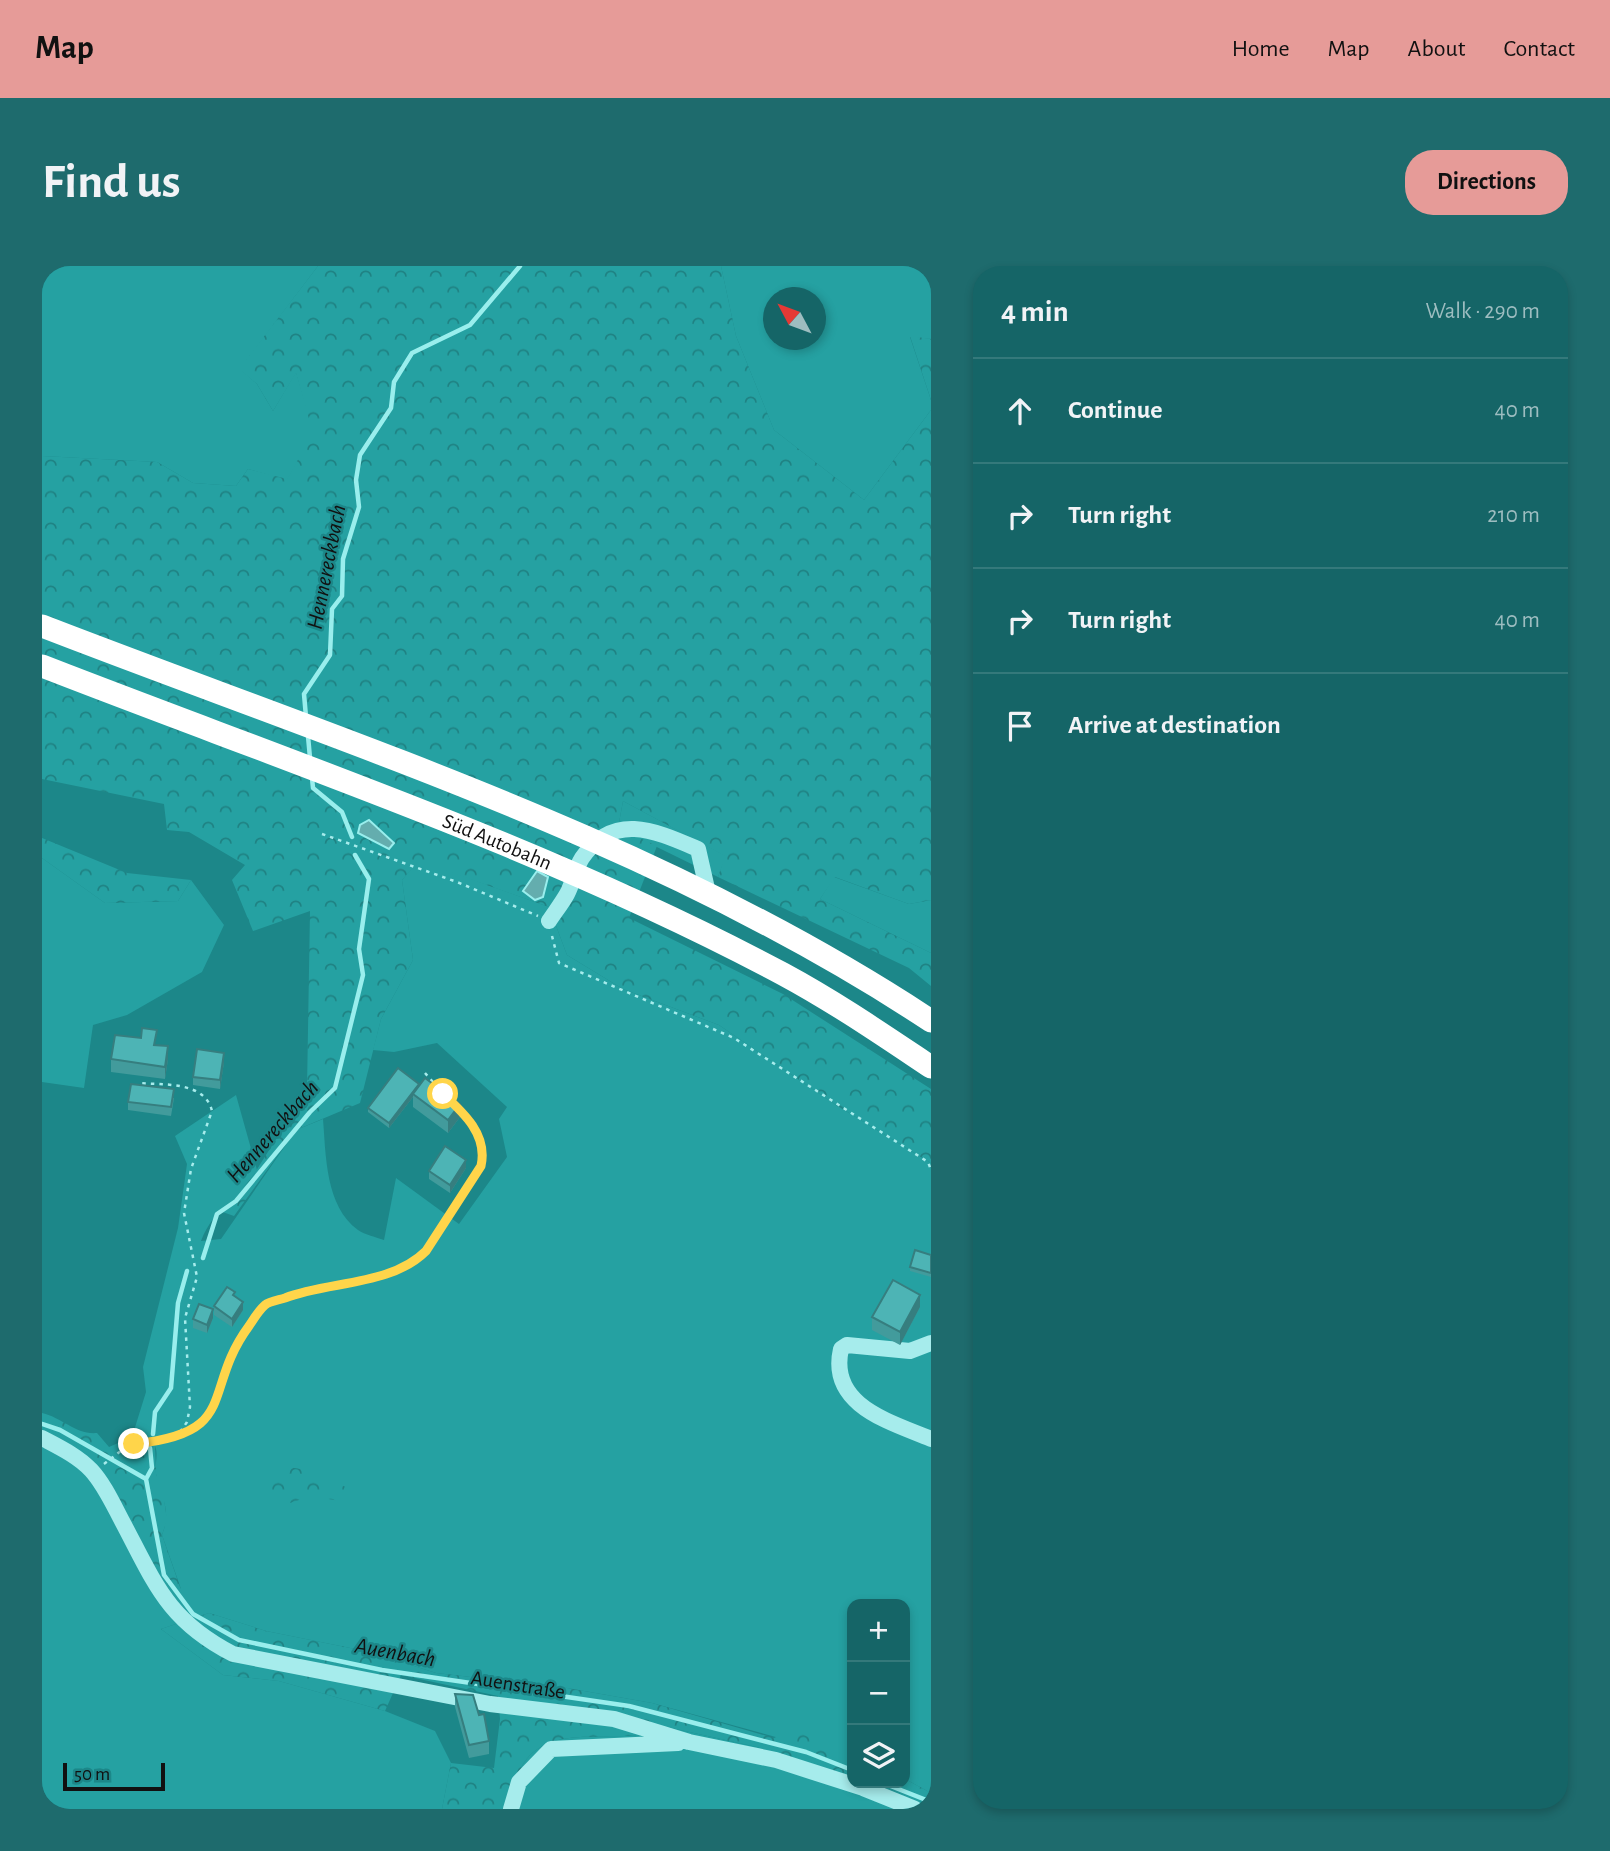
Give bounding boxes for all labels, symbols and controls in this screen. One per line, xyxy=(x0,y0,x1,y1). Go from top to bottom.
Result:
text: Map xyxy=(35,32,94,65)
text: Home xyxy=(1232,37,1290,61)
text: Map xyxy=(1328,37,1370,61)
text: About xyxy=(1408,37,1465,61)
text: Contact xyxy=(1503,37,1575,61)
button: Directions xyxy=(1405,150,1568,215)
text: Find us xyxy=(42,158,181,207)
north arrow xyxy=(763,287,826,350)
text: 4 min xyxy=(1001,297,1069,327)
text: Walk · 290 m xyxy=(1425,300,1540,323)
icon: ahead xyxy=(1001,392,1039,430)
text: Continue xyxy=(1068,397,1163,423)
text: 40 m xyxy=(1495,399,1540,422)
icon: right xyxy=(1001,497,1039,535)
text: Turn right xyxy=(1068,502,1171,528)
water label: Hennereckbach xyxy=(304,503,350,631)
text: 210 m xyxy=(1487,504,1540,527)
icon: right xyxy=(1001,602,1039,640)
text: Turn right xyxy=(1068,607,1171,633)
text: 40 m xyxy=(1495,609,1540,632)
icon: arrive xyxy=(1001,707,1039,745)
text: Arrive at destination xyxy=(1068,712,1281,738)
street label: Süd Autobahn xyxy=(440,810,555,873)
water label: Hennereckbach xyxy=(223,1077,323,1187)
route start xyxy=(427,1078,458,1109)
route end xyxy=(118,1428,149,1459)
map controls xyxy=(847,1599,910,1788)
button: + xyxy=(847,1599,910,1662)
water label: Auenbach xyxy=(352,1634,437,1671)
button: − xyxy=(847,1662,910,1725)
street label: Auenstraße xyxy=(469,1667,567,1703)
button: layers xyxy=(847,1725,910,1788)
scale bar xyxy=(63,1760,164,1792)
text: 50 m xyxy=(74,1765,110,1784)

